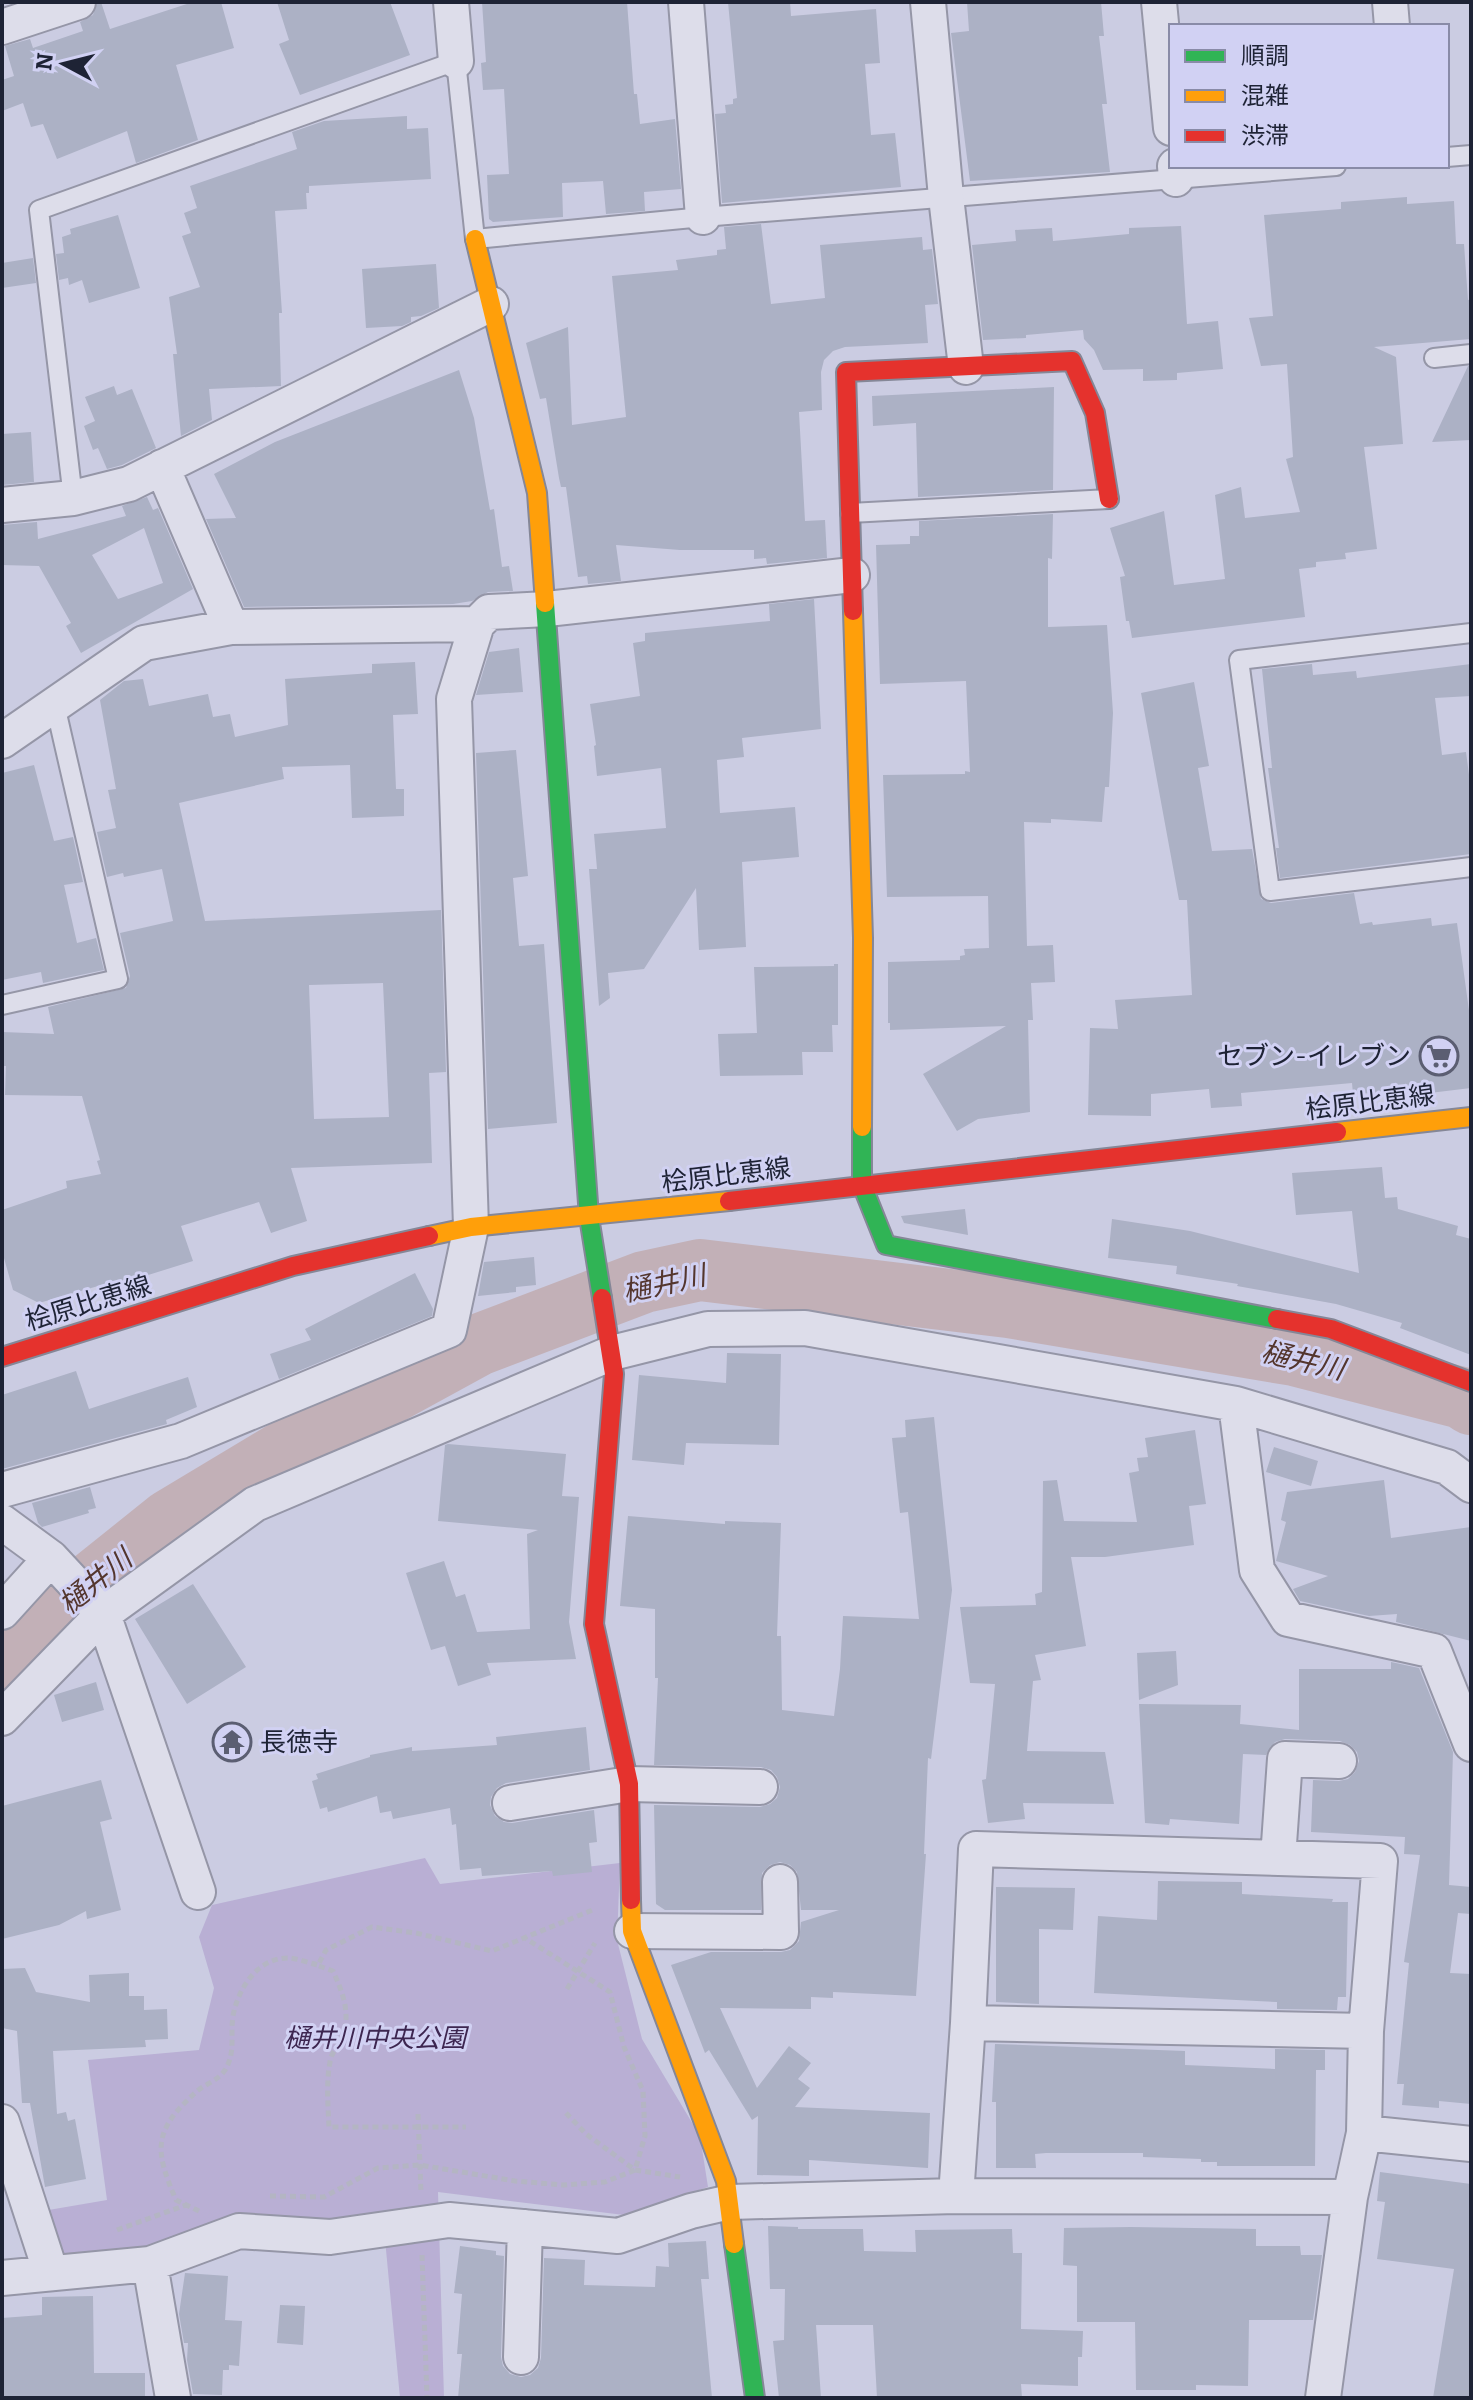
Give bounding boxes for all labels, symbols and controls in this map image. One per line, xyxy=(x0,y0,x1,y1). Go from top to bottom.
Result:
north arrow xyxy=(24,24,104,104)
legend xyxy=(1169,24,1449,168)
text: 順調 xyxy=(1241,42,1289,70)
text: N xyxy=(30,52,59,72)
text: 混雑 xyxy=(1241,82,1289,110)
text: 渋滞 xyxy=(1241,122,1289,150)
supermarket icon: セブン-イレブン xyxy=(1418,1035,1460,1077)
place label: セブン-イレブン xyxy=(1217,1041,1411,1072)
street label: 桧原比恵線 xyxy=(1304,1079,1436,1126)
street label: 桧原比恵線 xyxy=(660,1152,792,1199)
water label: 樋井川 xyxy=(620,1258,712,1308)
street label: 桧原比恵線 xyxy=(21,1270,155,1337)
water label: 樋井川 xyxy=(1258,1335,1350,1387)
water label: 樋井川 xyxy=(52,1540,141,1621)
temple icon: 長徳寺 xyxy=(211,1721,253,1763)
place label: 長徳寺 xyxy=(260,1727,338,1758)
park label: 樋井川中央公園 xyxy=(284,2023,470,2054)

